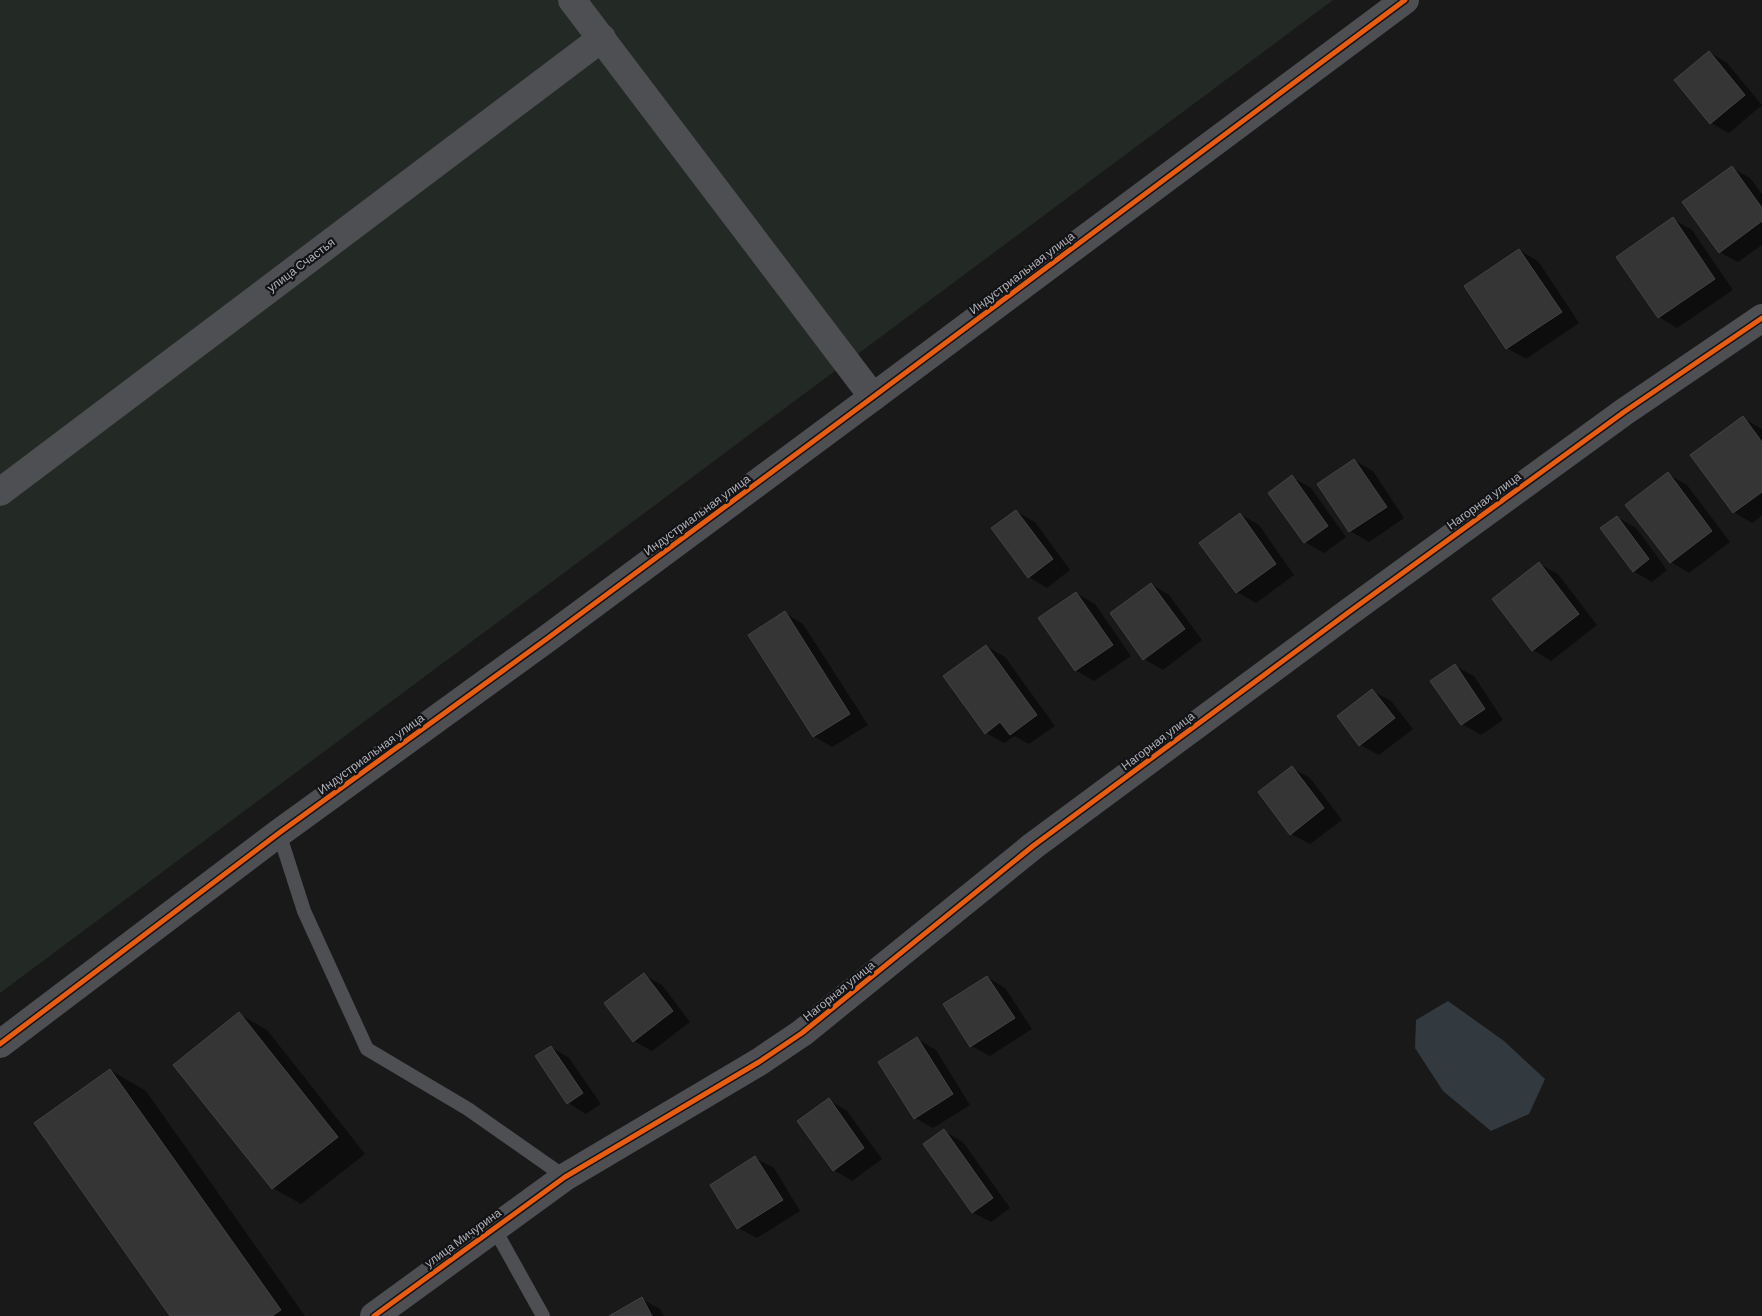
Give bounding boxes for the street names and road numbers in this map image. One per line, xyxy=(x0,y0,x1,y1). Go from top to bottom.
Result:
street label: Индустриальная улица xyxy=(966,228,1078,317)
street label: улица Счастья xyxy=(264,234,338,295)
street label: Нагорная улица xyxy=(1444,468,1524,533)
street label: Индустриальная улица xyxy=(640,471,753,558)
street label: Нагорная улица xyxy=(1118,708,1198,773)
street label: Индустриальная улица xyxy=(314,710,427,797)
street label: Нагорная улица xyxy=(800,957,878,1024)
street label: улица Мичурина xyxy=(422,1205,504,1270)

